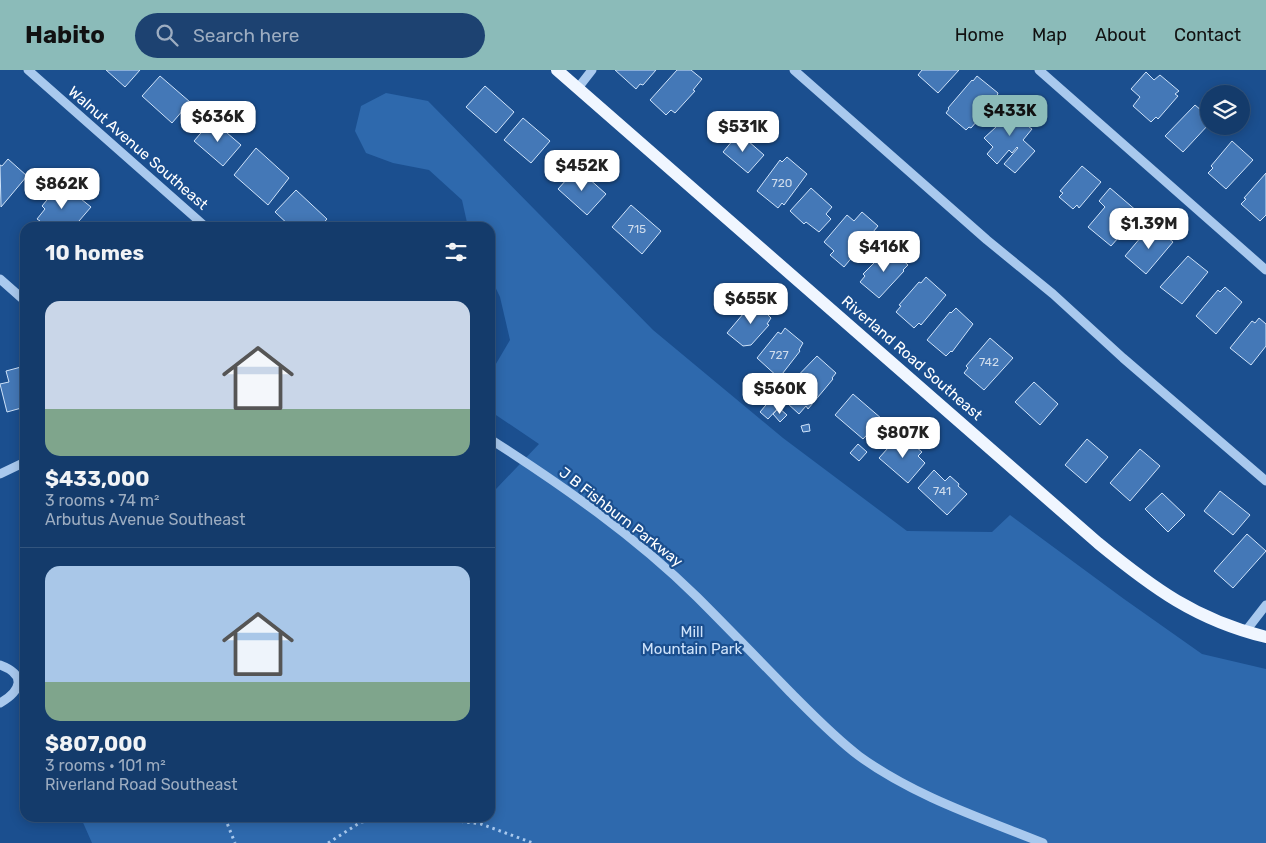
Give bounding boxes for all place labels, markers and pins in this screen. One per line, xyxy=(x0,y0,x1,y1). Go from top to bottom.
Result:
pin: $433K xyxy=(975,94,1045,137)
pin: $636K xyxy=(183,100,253,143)
pin: $531K xyxy=(708,111,778,153)
pin: $452K xyxy=(547,150,617,192)
pin: $862K xyxy=(27,168,97,210)
pin: $1.39M xyxy=(1108,208,1190,250)
pin: $416K xyxy=(849,230,919,273)
pin: $655K xyxy=(716,282,786,325)
pin: $560K xyxy=(745,372,815,415)
pin: $807K xyxy=(868,416,938,459)

